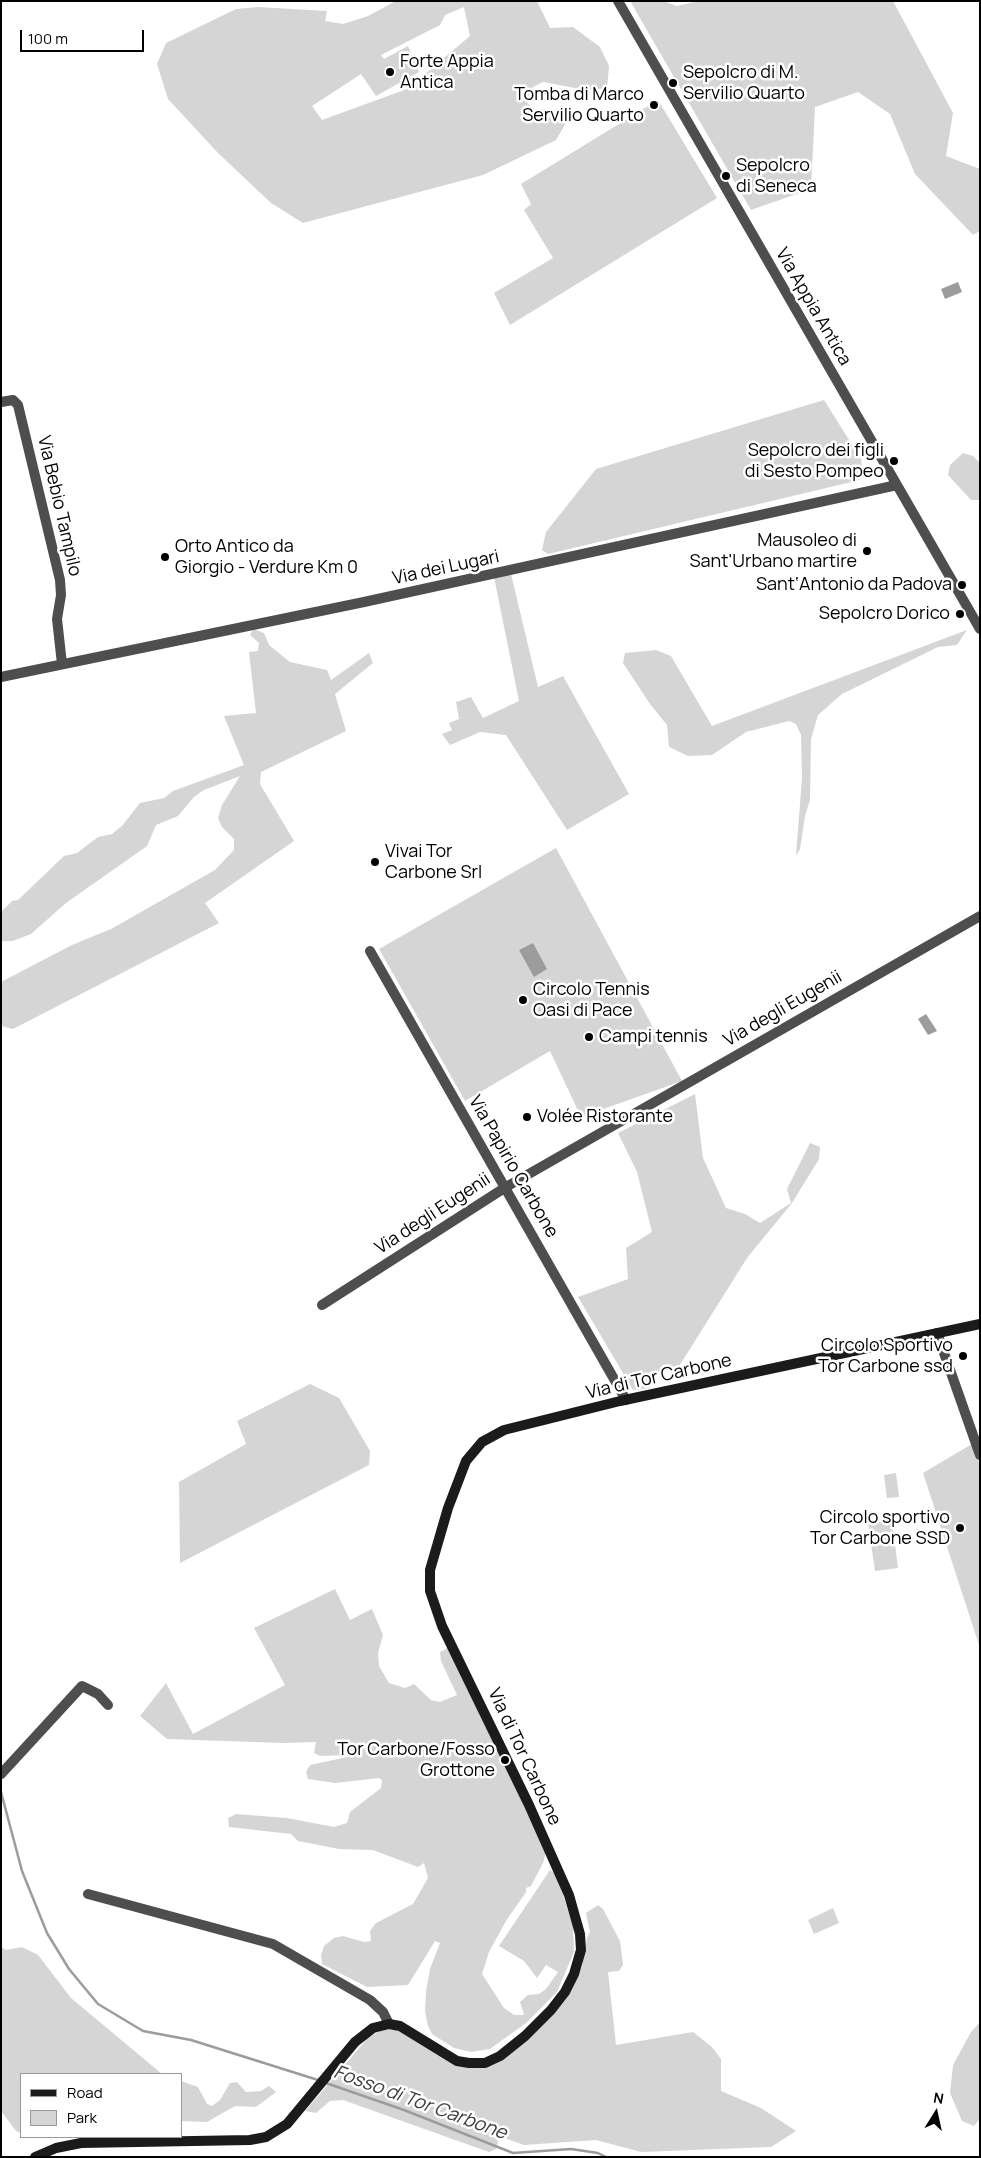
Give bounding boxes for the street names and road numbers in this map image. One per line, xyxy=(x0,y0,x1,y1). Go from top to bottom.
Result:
street label: Via Appia Antica xyxy=(771,244,855,370)
street label: Via Bebio Tampilo xyxy=(32,434,86,578)
street label: Via dei Lugari xyxy=(391,546,501,590)
street label: Via degli Eugenii xyxy=(720,966,846,1052)
street label: Via Papirio Carbone xyxy=(464,1092,562,1242)
street label: Via degli Eugenii xyxy=(371,1169,495,1259)
street label: Via di Tor Carbone xyxy=(584,1350,734,1404)
street label: Via di Tor Carbone xyxy=(483,1685,565,1829)

